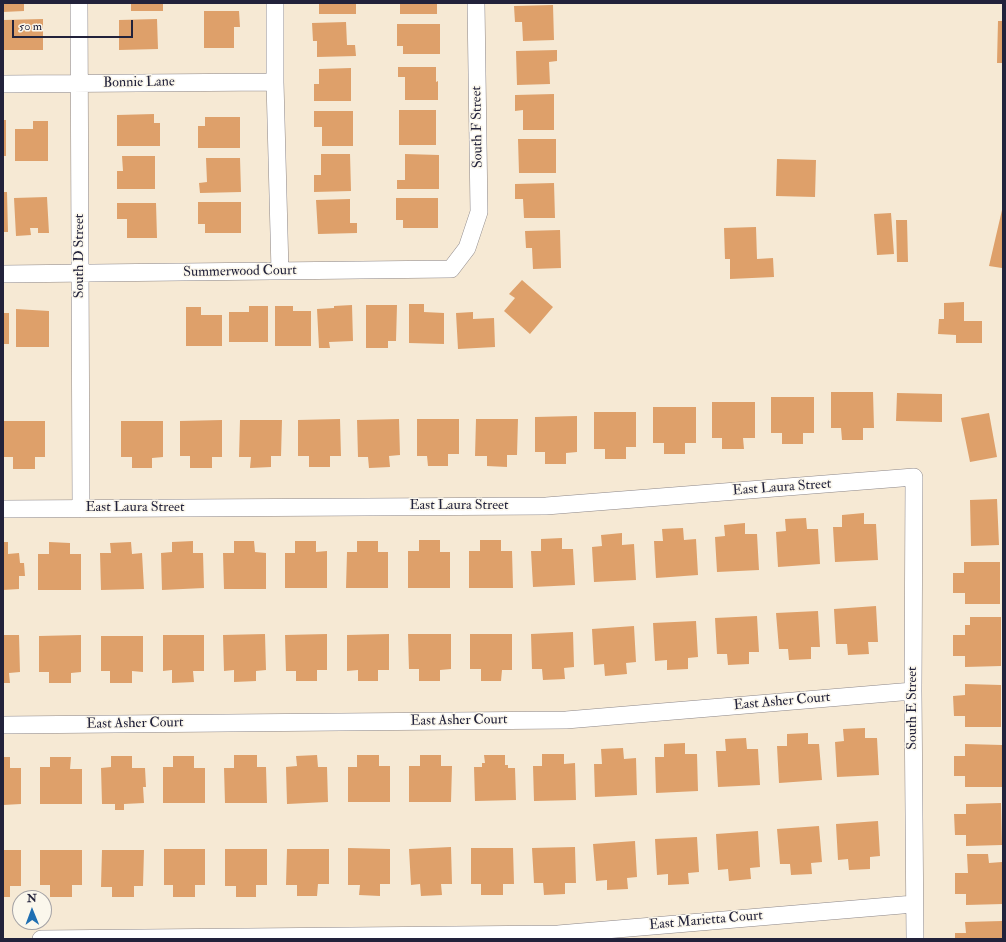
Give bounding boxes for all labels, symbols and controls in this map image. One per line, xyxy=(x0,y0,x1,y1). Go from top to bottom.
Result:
scale bar xyxy=(14,12,135,38)
text: 50 m xyxy=(19,19,42,34)
street label: Bonnie Lane xyxy=(103,74,175,92)
street label: South F Street xyxy=(469,86,487,168)
street label: South D Street xyxy=(72,214,88,298)
street label: Summerwood Court xyxy=(183,263,297,281)
street label: East Laura Street xyxy=(732,476,832,500)
street label: East Laura Street xyxy=(410,498,508,514)
street label: East Laura Street xyxy=(86,500,184,516)
street label: South E Street xyxy=(905,666,921,750)
street label: East Asher Court xyxy=(733,689,831,715)
street label: East Asher Court xyxy=(410,712,508,730)
street label: East Asher Court xyxy=(86,715,184,733)
north arrow xyxy=(12,890,52,930)
text: N xyxy=(27,892,37,905)
street label: East Marietta Court xyxy=(649,908,763,934)

